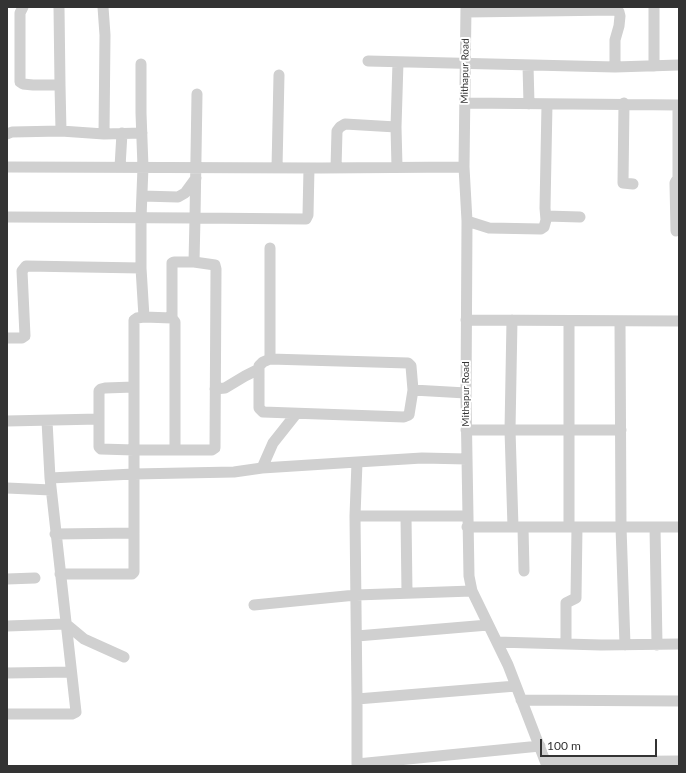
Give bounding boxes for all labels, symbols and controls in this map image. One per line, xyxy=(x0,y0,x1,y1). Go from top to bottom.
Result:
street label: Mithapur Road xyxy=(458,38,472,104)
street label: Mithapur Road xyxy=(460,361,472,427)
scale bar xyxy=(542,731,659,757)
text: 100 m xyxy=(547,738,581,753)

